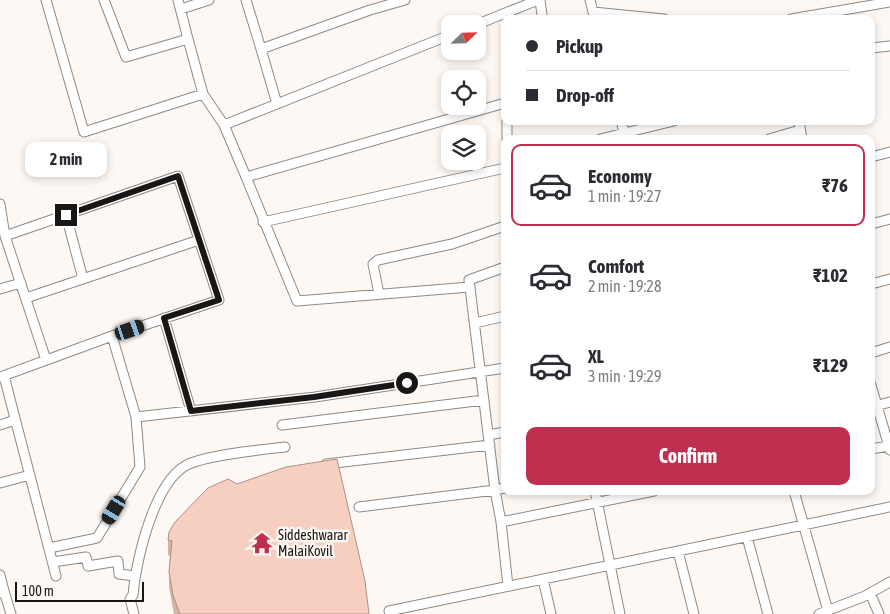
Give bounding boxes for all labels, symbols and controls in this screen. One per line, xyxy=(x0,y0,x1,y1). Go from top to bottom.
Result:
north arrow xyxy=(441,15,486,60)
map controls xyxy=(441,15,486,170)
text: Pickup xyxy=(556,35,603,57)
button: locate xyxy=(441,70,486,115)
text: Drop-off xyxy=(556,84,614,106)
button: layers xyxy=(441,125,486,170)
callout: 2 min xyxy=(25,142,107,178)
text: 2 min xyxy=(50,150,82,168)
icon: car xyxy=(528,163,573,208)
text: Economy xyxy=(588,165,652,187)
text: ₹76 xyxy=(822,174,848,196)
text: 1 min · 19:27 xyxy=(588,187,661,205)
route end xyxy=(55,204,77,226)
icon: car xyxy=(528,253,573,298)
text: Comfort xyxy=(588,255,644,277)
text: ₹102 xyxy=(813,264,848,286)
text: 2 min · 19:28 xyxy=(588,277,661,295)
car xyxy=(113,318,146,342)
icon: car xyxy=(528,343,573,388)
text: XL xyxy=(588,345,604,367)
text: ₹129 xyxy=(813,354,848,376)
text: 3 min · 19:29 xyxy=(588,367,661,385)
route start xyxy=(396,372,418,394)
button: Confirm xyxy=(526,427,850,485)
car xyxy=(99,493,128,527)
place label: Siddeshwarar MalaiKovil xyxy=(278,527,349,559)
temple icon: Siddeshwarar MalaiKovil xyxy=(249,530,275,556)
scale bar xyxy=(15,579,144,602)
text: 100 m xyxy=(22,583,54,599)

